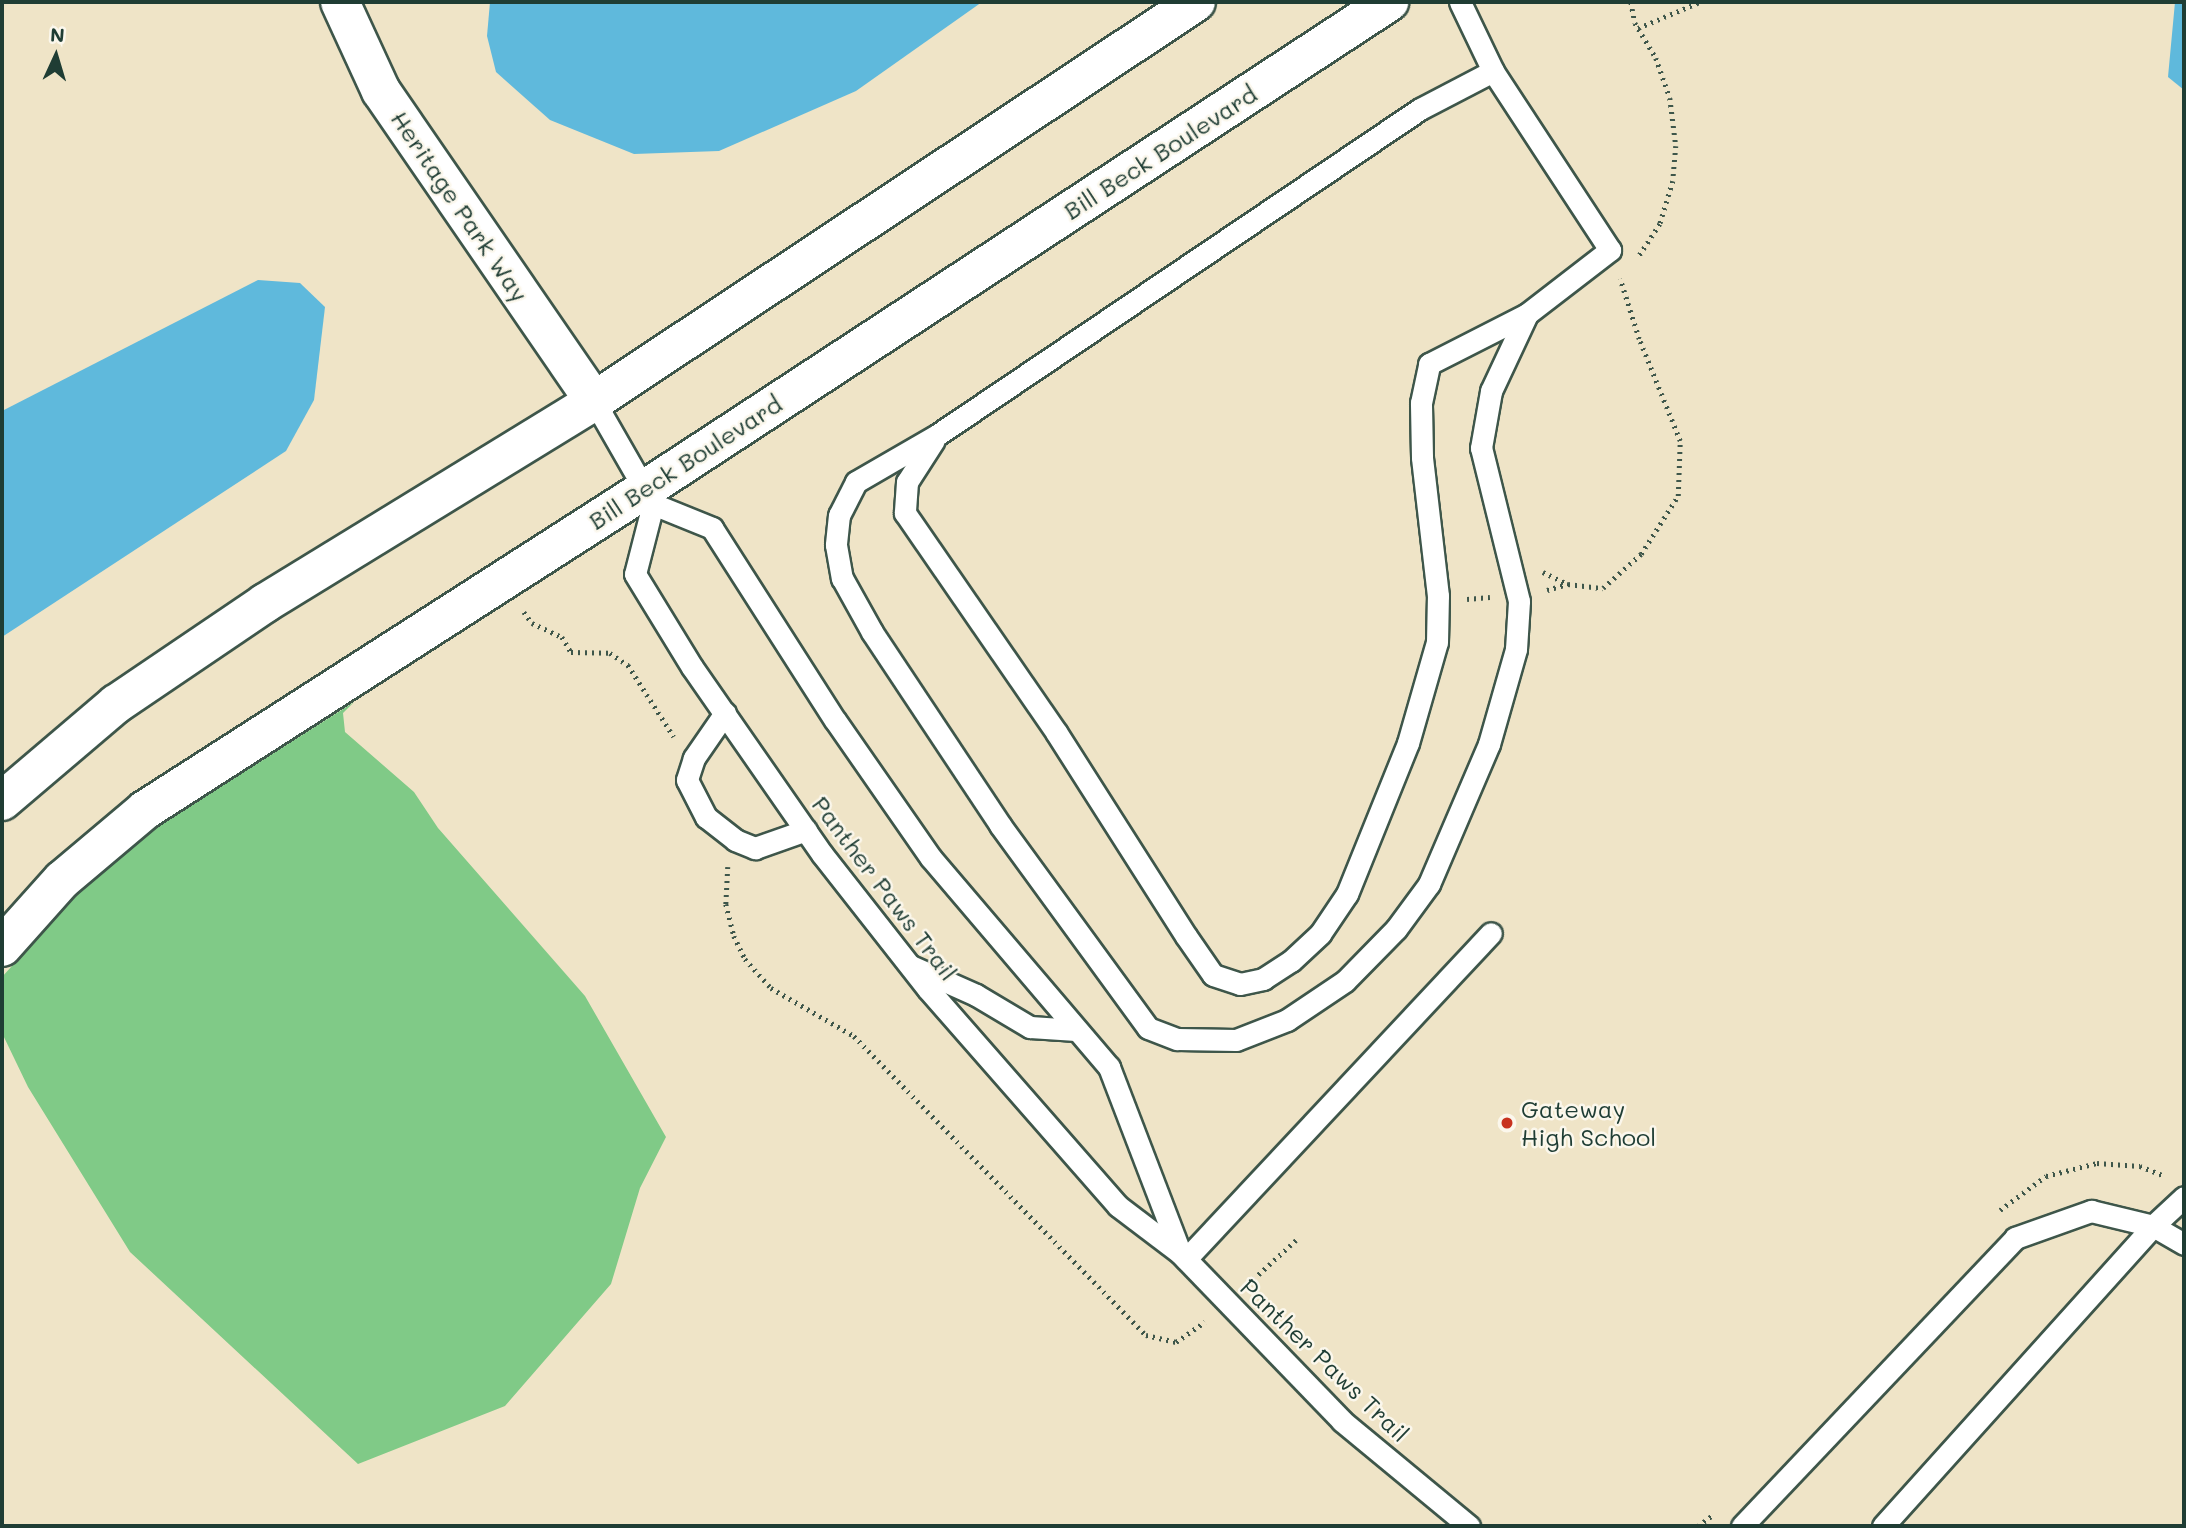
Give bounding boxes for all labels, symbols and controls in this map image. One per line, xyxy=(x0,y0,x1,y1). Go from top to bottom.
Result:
north arrow xyxy=(21,21,91,91)
text: N xyxy=(49,22,66,48)
street label: Bill Beck Boulevard xyxy=(1058,79,1262,225)
street label: Heritage Park Way xyxy=(385,105,535,307)
street label: Bill Beck Boulevard xyxy=(583,389,787,535)
street label: Panther Paws Trail xyxy=(806,790,964,986)
place label: Gateway High School xyxy=(1521,1095,1656,1151)
marker: Gateway High School xyxy=(1499,1115,1515,1131)
street label: Panther Paws Trail xyxy=(1235,1272,1415,1448)

